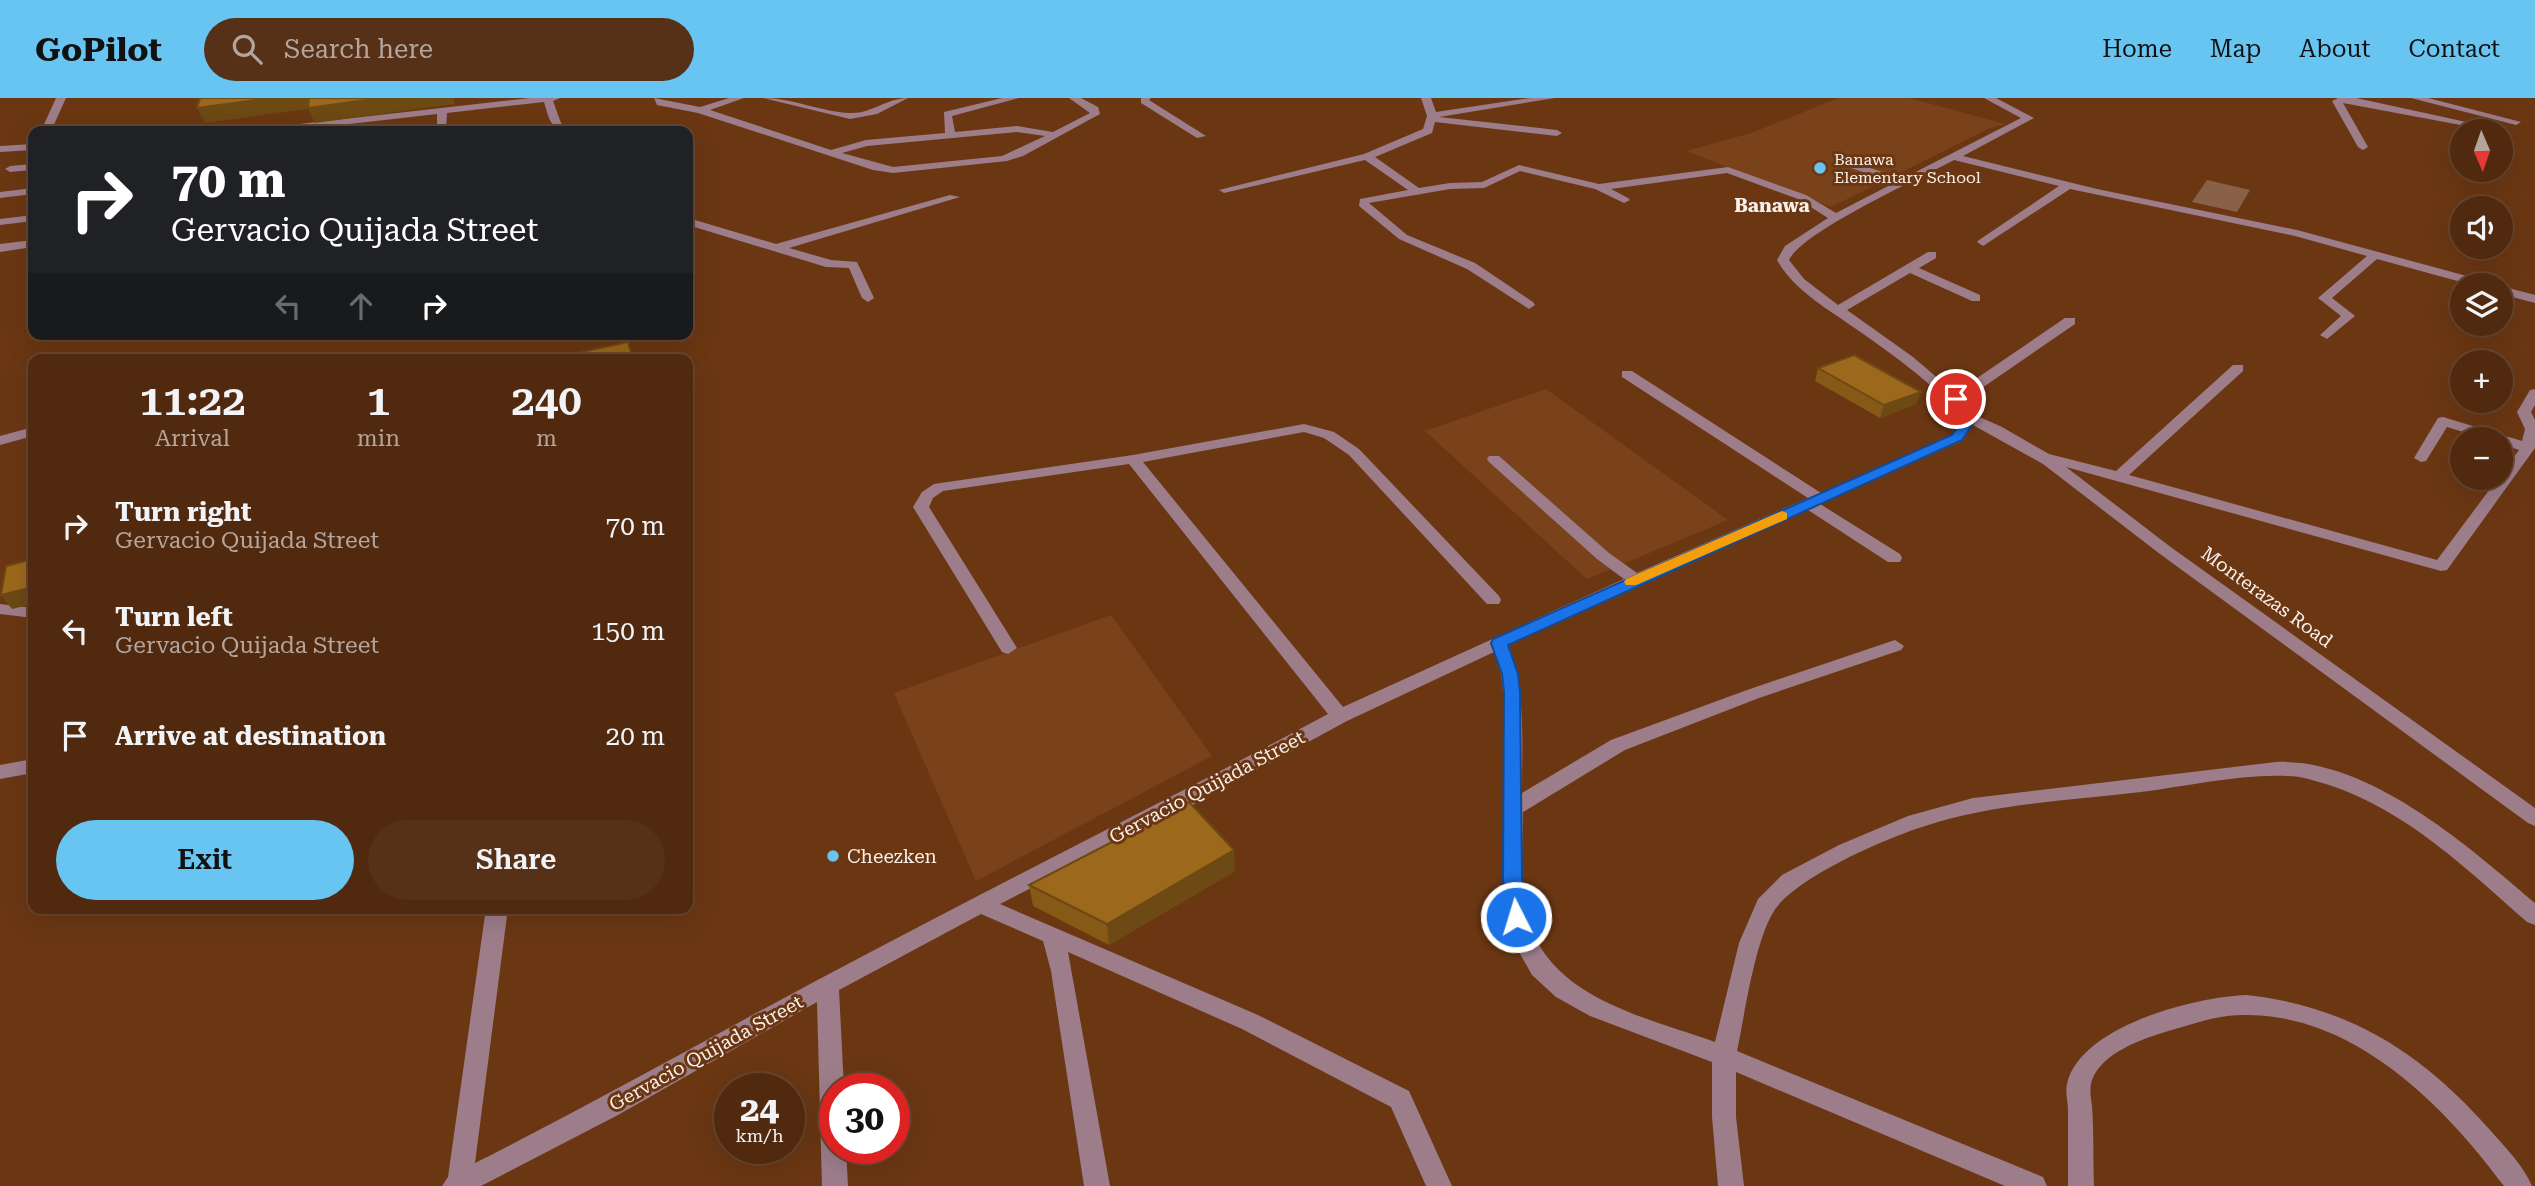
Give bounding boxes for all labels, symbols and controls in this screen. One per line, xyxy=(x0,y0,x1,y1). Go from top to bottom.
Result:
search box xyxy=(204,18,694,81)
text: GoPilot xyxy=(35,30,162,69)
icon: search xyxy=(228,30,266,68)
text: Search here xyxy=(284,34,433,64)
text: Home xyxy=(2102,35,2172,63)
text: Map xyxy=(2210,35,2261,63)
text: About xyxy=(2299,35,2370,63)
text: Contact xyxy=(2408,35,2500,63)
north arrow xyxy=(2450,119,2513,182)
map controls xyxy=(2450,119,2513,490)
place label: Banawa Elementary School xyxy=(1834,150,1981,187)
text: 70 m xyxy=(171,152,286,209)
icon: right xyxy=(56,154,147,245)
marker: Banawa Elementary School xyxy=(1812,160,1828,176)
district label: Banawa xyxy=(1734,194,1810,217)
button: sound xyxy=(2450,196,2513,259)
text: Gervacio Quijada Street xyxy=(171,211,538,249)
button: layers xyxy=(2450,273,2513,336)
icon: left xyxy=(269,287,307,325)
icon: ahead xyxy=(342,287,380,325)
icon: right xyxy=(415,287,453,325)
button: + xyxy=(2450,350,2513,413)
pin xyxy=(1926,369,1986,429)
text: 11:22 xyxy=(139,376,246,425)
text: 1 xyxy=(367,376,390,425)
text: 240 xyxy=(511,376,582,425)
icon: arrive xyxy=(1937,380,1975,418)
text: Arrival xyxy=(155,425,230,452)
text: min xyxy=(357,425,400,452)
text: m xyxy=(536,425,557,452)
button: − xyxy=(2450,427,2513,490)
text: Turn right xyxy=(115,497,251,527)
icon: right xyxy=(56,507,94,545)
text: 70 m xyxy=(606,511,665,541)
text: Gervacio Quijada Street xyxy=(115,527,379,554)
street label: Monterazas Road xyxy=(2197,542,2337,652)
text: Turn left xyxy=(115,602,233,632)
icon: left xyxy=(56,612,94,650)
text: 150 m xyxy=(591,616,665,646)
text: Gervacio Quijada Street xyxy=(115,632,379,659)
icon: arrive xyxy=(56,717,94,755)
text: Arrive at destination xyxy=(115,721,386,751)
text: 20 m xyxy=(606,721,665,751)
street label: Gervacio Quijada Street xyxy=(1105,726,1309,848)
button: Exit xyxy=(56,820,354,900)
button: Share xyxy=(368,820,665,900)
place label: Cheezken xyxy=(847,845,937,868)
marker: Cheezken xyxy=(825,848,841,864)
position arrow xyxy=(1479,880,1553,954)
street label: Gervacio Quijada Street xyxy=(605,990,807,1116)
speed limit sign: 30 xyxy=(819,1073,910,1164)
text: 24 xyxy=(740,1089,779,1130)
text: km/h xyxy=(735,1125,784,1146)

